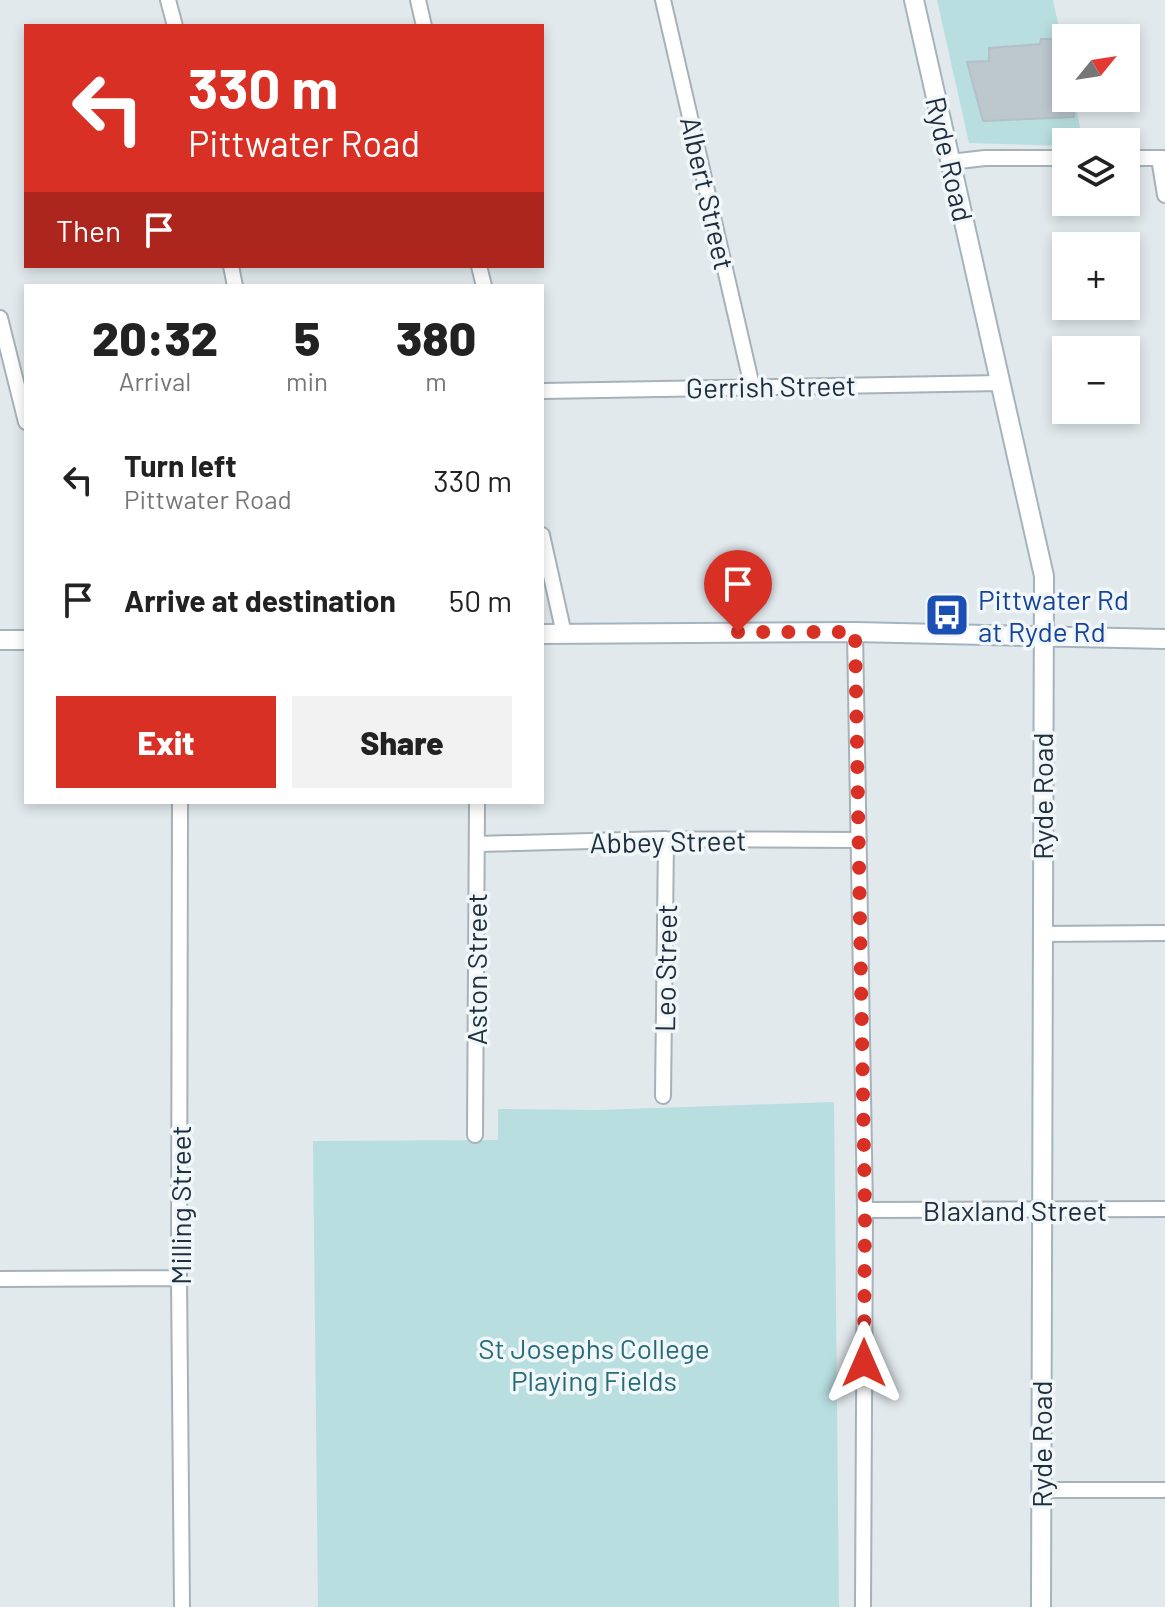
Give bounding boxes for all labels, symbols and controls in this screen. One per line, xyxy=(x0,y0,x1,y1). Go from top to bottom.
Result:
north arrow xyxy=(1052,24,1140,112)
map controls xyxy=(1052,24,1140,424)
text: 330 m xyxy=(188,53,338,120)
icon: left xyxy=(56,56,160,160)
street label: Ryde Road xyxy=(919,93,981,225)
street label: Albert Street xyxy=(674,113,742,273)
text: Pittwater Road xyxy=(188,121,420,164)
button: layers xyxy=(1052,128,1140,216)
icon: arrive xyxy=(137,208,181,252)
text: Then xyxy=(56,212,121,248)
button: + xyxy=(1052,232,1140,320)
text: 20:32 xyxy=(92,308,218,366)
text: 5 xyxy=(294,308,320,366)
text: 380 xyxy=(396,308,476,366)
button: − xyxy=(1052,336,1140,424)
text: Arrival xyxy=(119,365,191,396)
text: min xyxy=(286,365,328,396)
text: m xyxy=(425,365,447,396)
street label: Gerrish Street xyxy=(686,368,856,404)
text: Turn left xyxy=(124,447,237,483)
icon: left xyxy=(56,458,100,502)
text: 330 m xyxy=(433,462,512,498)
text: Pittwater Road xyxy=(124,483,292,514)
pin xyxy=(704,550,772,632)
icon: arrive xyxy=(716,562,760,606)
icon: arrive xyxy=(56,578,100,622)
text: Arrive at destination xyxy=(124,582,396,618)
text: 50 m xyxy=(449,582,512,618)
place label: Pittwater Rd at Ryde Rd xyxy=(978,582,1129,648)
bus stop icon: Pittwater Rd at Ryde Rd xyxy=(923,591,971,639)
button: Exit xyxy=(56,696,276,788)
button: Share xyxy=(292,696,512,788)
street label: Ryde Road xyxy=(1025,732,1059,860)
street label: Abbey Street xyxy=(589,823,747,859)
street label: Aston Street xyxy=(459,893,493,1045)
street label: Leo Street xyxy=(647,904,683,1032)
street label: Milling Street xyxy=(163,1125,197,1285)
street label: Blaxland Street xyxy=(923,1193,1107,1227)
position arrow xyxy=(822,1321,906,1405)
park label: St Josephs College Playing Fields xyxy=(478,1331,710,1397)
street label: Ryde Road xyxy=(1024,1380,1058,1508)

